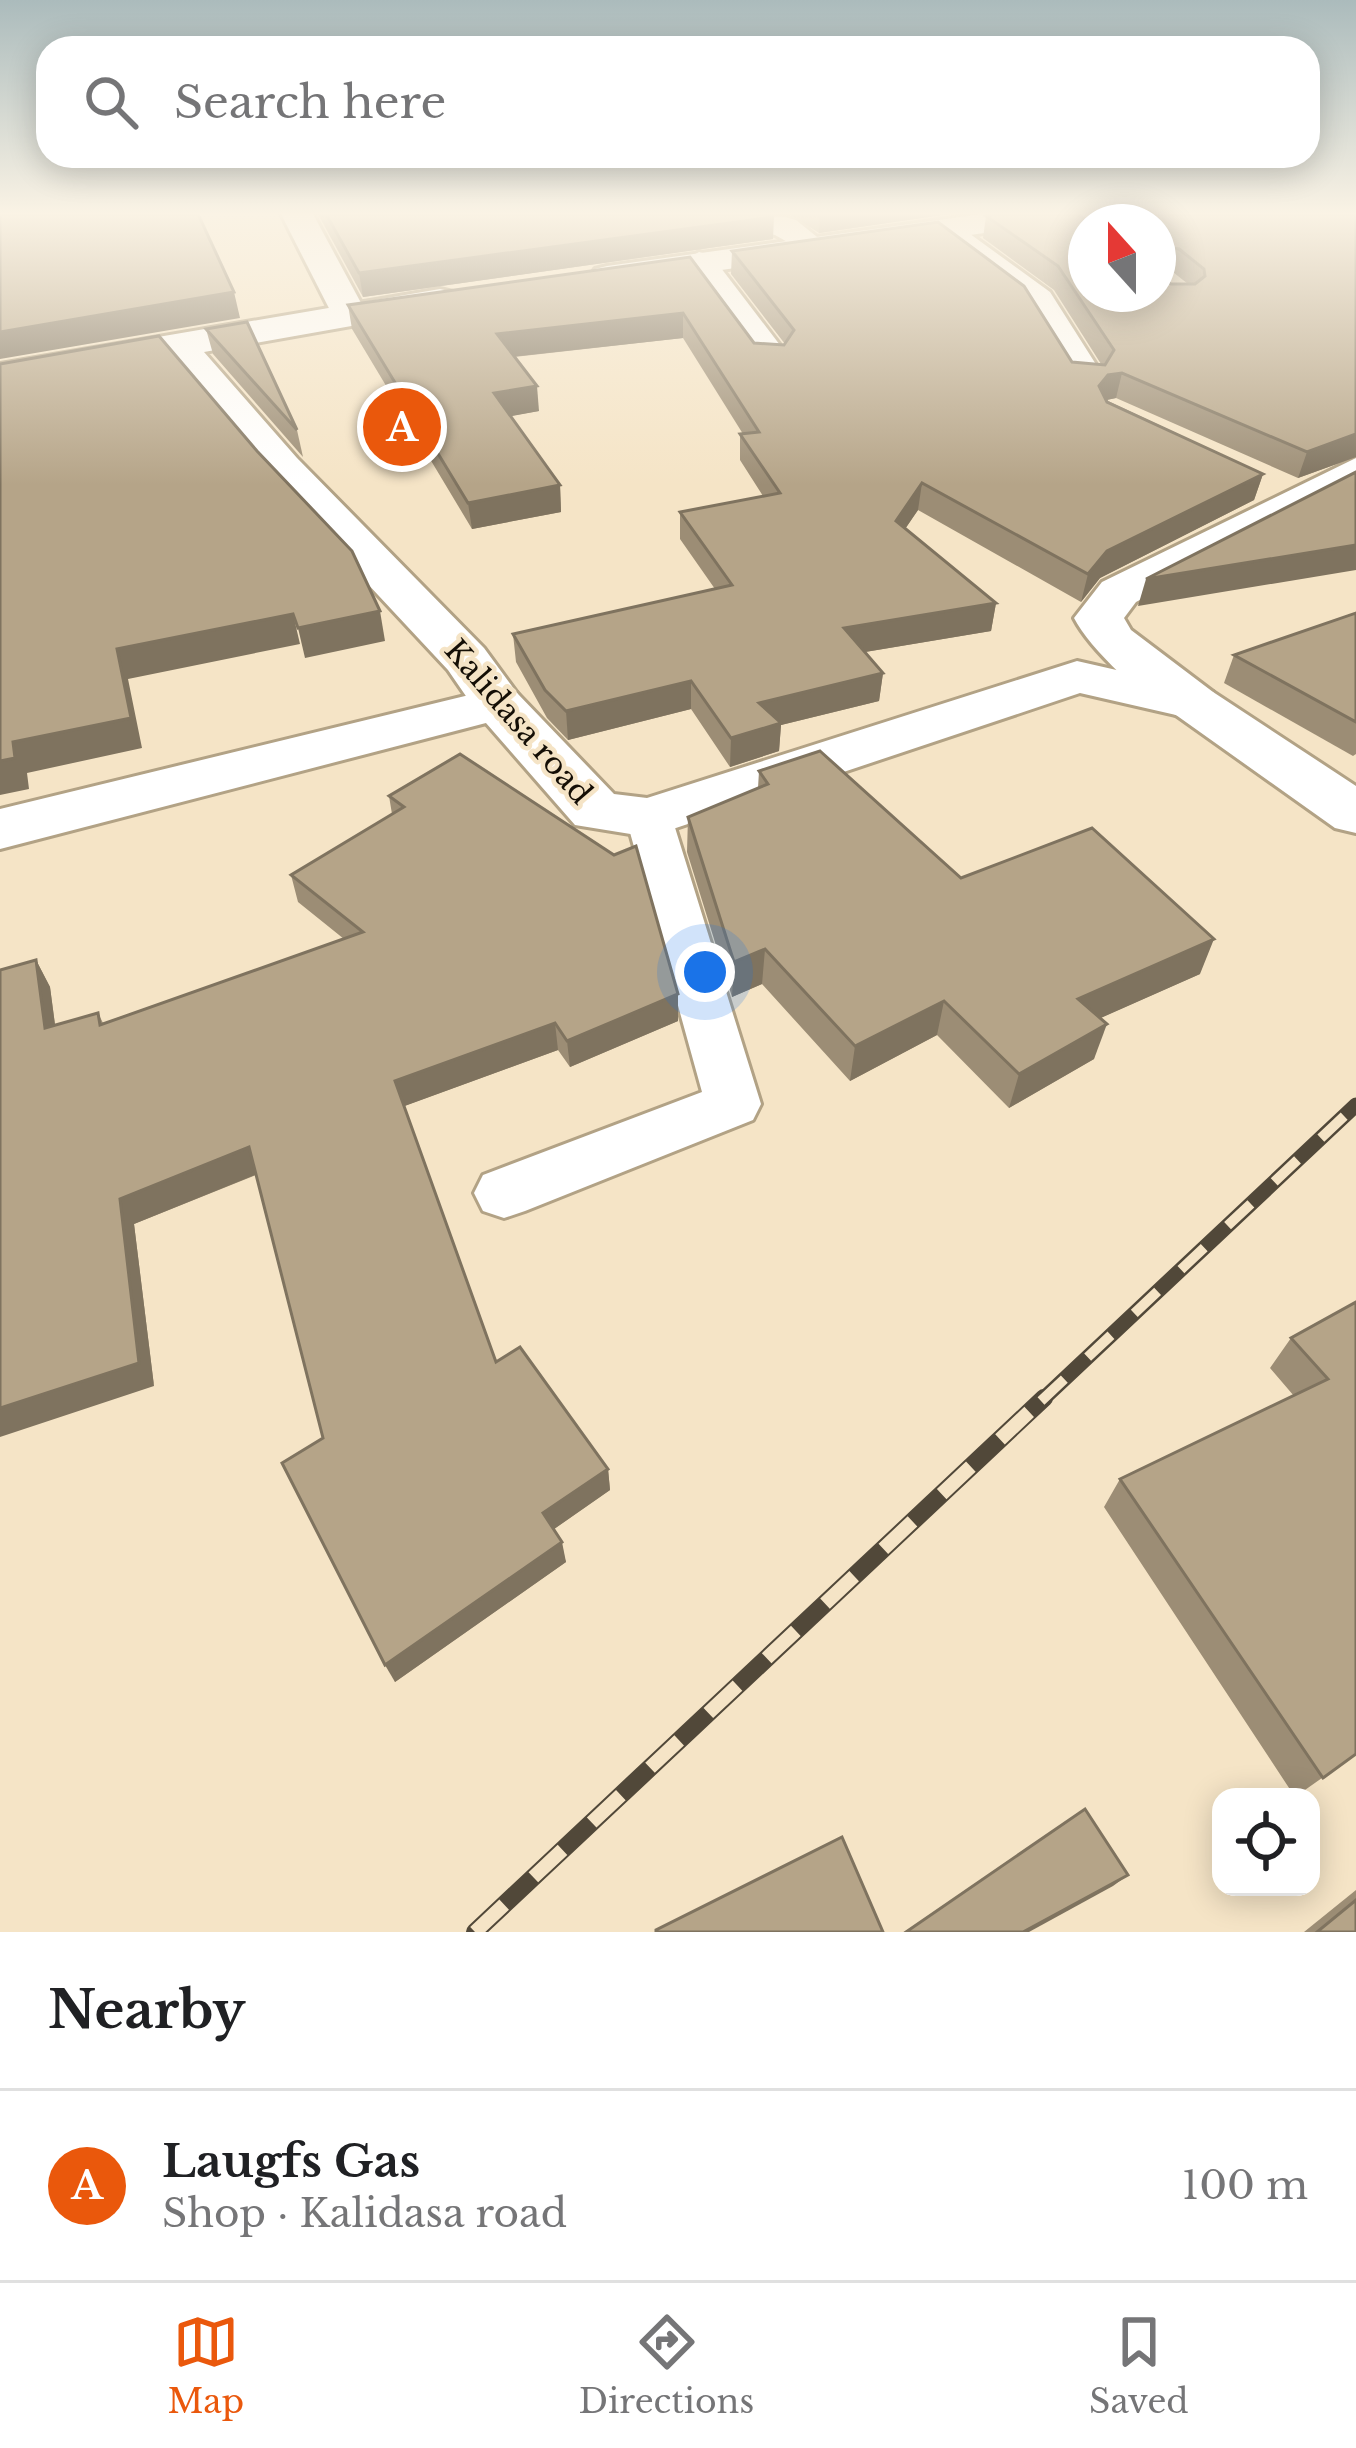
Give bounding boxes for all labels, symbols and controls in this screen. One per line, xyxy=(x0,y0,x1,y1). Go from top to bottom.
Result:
search box xyxy=(36,36,1320,168)
icon: search xyxy=(78,69,144,135)
text: Search here xyxy=(174,74,446,130)
north arrow xyxy=(1068,204,1176,312)
pin: A xyxy=(363,382,441,472)
street label: Kalidasa road xyxy=(437,632,600,811)
your location xyxy=(675,942,735,1002)
map controls xyxy=(1212,1788,1320,1896)
button: locate xyxy=(1212,1788,1320,1896)
text: Nearby xyxy=(48,1979,245,2042)
text: Laugfs Gas xyxy=(162,2133,420,2189)
text: A xyxy=(71,2161,103,2210)
text: 100 m xyxy=(1182,2161,1308,2210)
text: Shop · Kalidasa road xyxy=(162,2189,567,2238)
tab: Map xyxy=(167,2309,244,2422)
tab: Directions xyxy=(579,2309,754,2422)
tab: Saved xyxy=(1089,2309,1189,2422)

